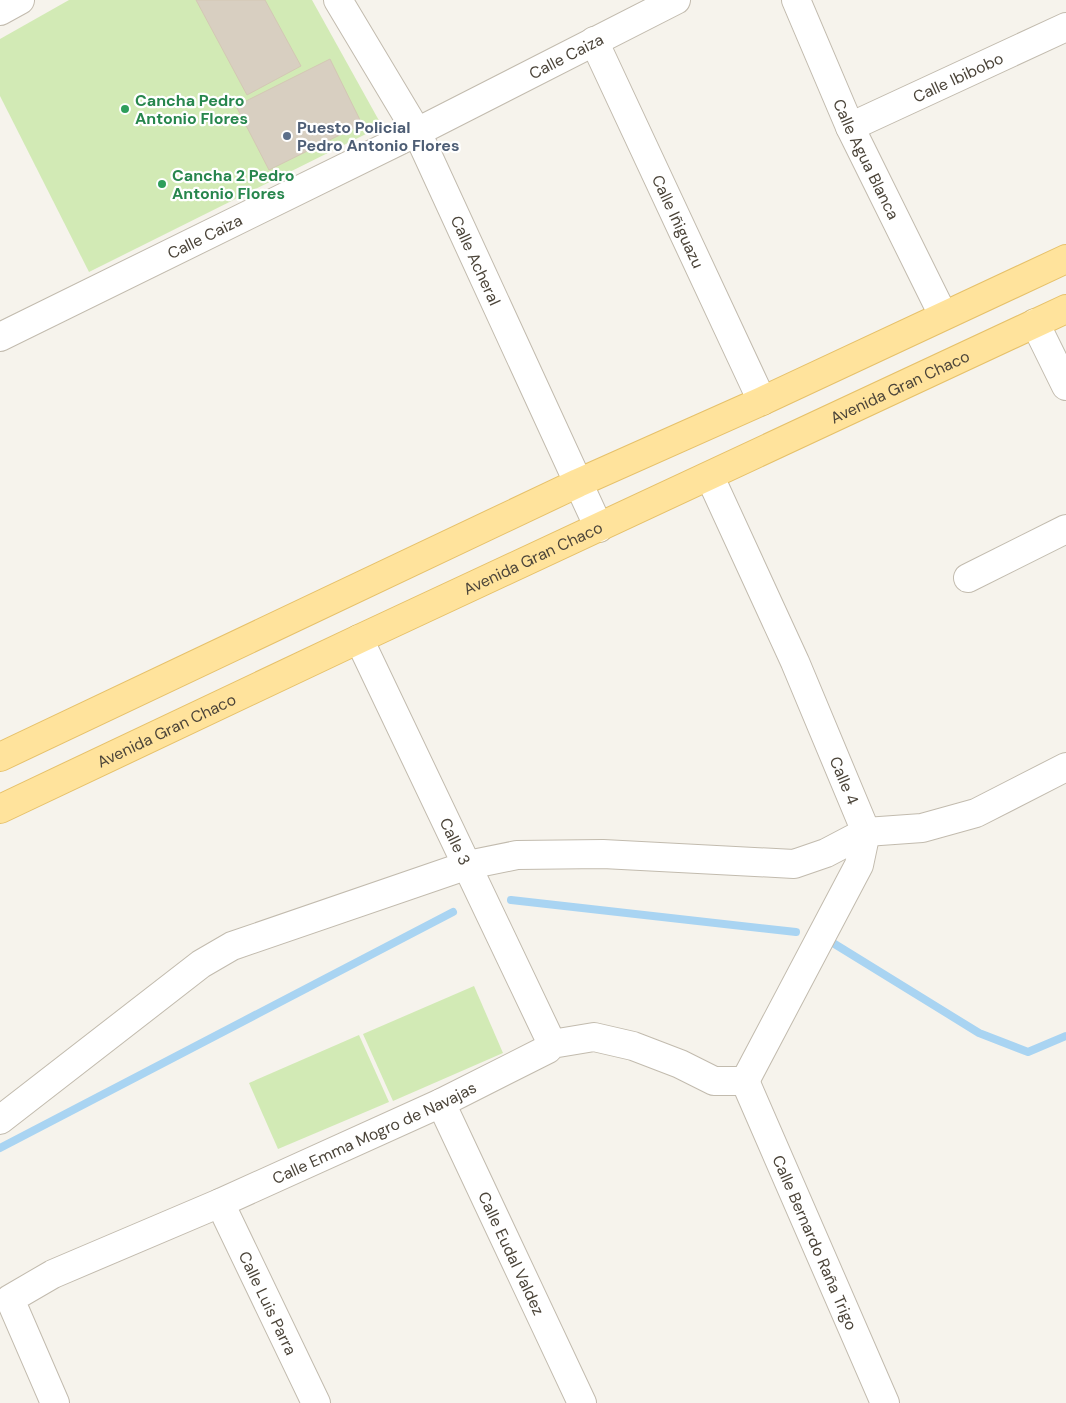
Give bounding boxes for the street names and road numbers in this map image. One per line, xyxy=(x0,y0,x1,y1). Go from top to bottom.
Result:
street label: Calle Caiza xyxy=(526,29,607,84)
street label: Calle Ibibobo xyxy=(910,47,1007,107)
street label: Calle Agua Blanca xyxy=(828,96,904,223)
street label: Calle Iñiguazu xyxy=(647,171,709,272)
street label: Calle Caiza xyxy=(164,210,246,264)
street label: Calle Acheral xyxy=(446,212,505,309)
street label: Avenida Gran Chaco xyxy=(827,346,973,429)
street label: Avenida Gran Chaco xyxy=(460,517,606,600)
street label: Avenida Gran Chaco xyxy=(94,689,239,773)
street label: Calle 4 xyxy=(825,753,864,808)
street label: Calle 3 xyxy=(435,814,475,869)
street label: Calle Emma Mogro de Navajas xyxy=(269,1077,480,1189)
street label: Calle Bernardo Raña Trigo xyxy=(767,1152,862,1333)
street label: Calle Eudal Valdez xyxy=(473,1188,549,1319)
street label: Calle Luis Parra xyxy=(234,1248,301,1359)

